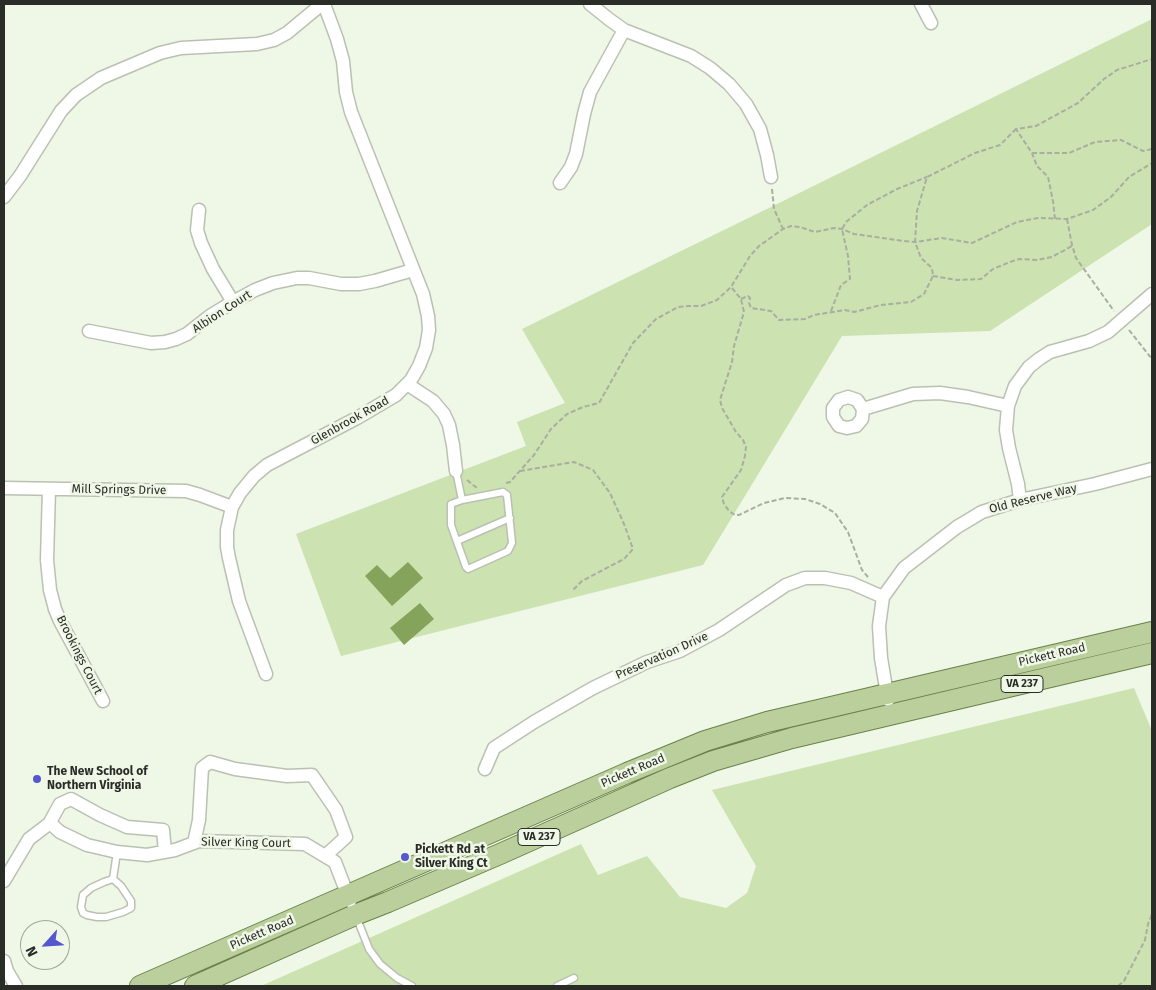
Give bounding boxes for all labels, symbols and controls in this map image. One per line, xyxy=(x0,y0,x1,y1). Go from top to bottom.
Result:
street label: Albion Court xyxy=(190,288,254,336)
street label: Glenbrook Road xyxy=(308,394,392,448)
street label: Old Reserve Way xyxy=(988,481,1078,517)
street label: Mill Springs Drive xyxy=(72,482,166,498)
street label: Brookings Court xyxy=(53,613,105,697)
street label: Preservation Drive xyxy=(614,629,710,683)
street label: Pickett Road xyxy=(1017,640,1087,670)
road number: VA 237 xyxy=(1001,676,1043,692)
street label: Pickett Road xyxy=(599,751,667,791)
place label: The New School of Northern Virginia xyxy=(47,765,148,793)
marker: The New School of Northern Virginia xyxy=(31,773,43,785)
road number: VA 237 xyxy=(518,829,560,846)
street label: Silver King Court xyxy=(201,835,291,851)
place label: Pickett Rd at Silver King Ct xyxy=(415,843,488,871)
marker: Pickett Rd at Silver King Ct xyxy=(399,851,411,863)
street label: Pickett Road xyxy=(228,913,296,953)
north arrow xyxy=(20,920,70,970)
text: N xyxy=(22,943,42,959)

